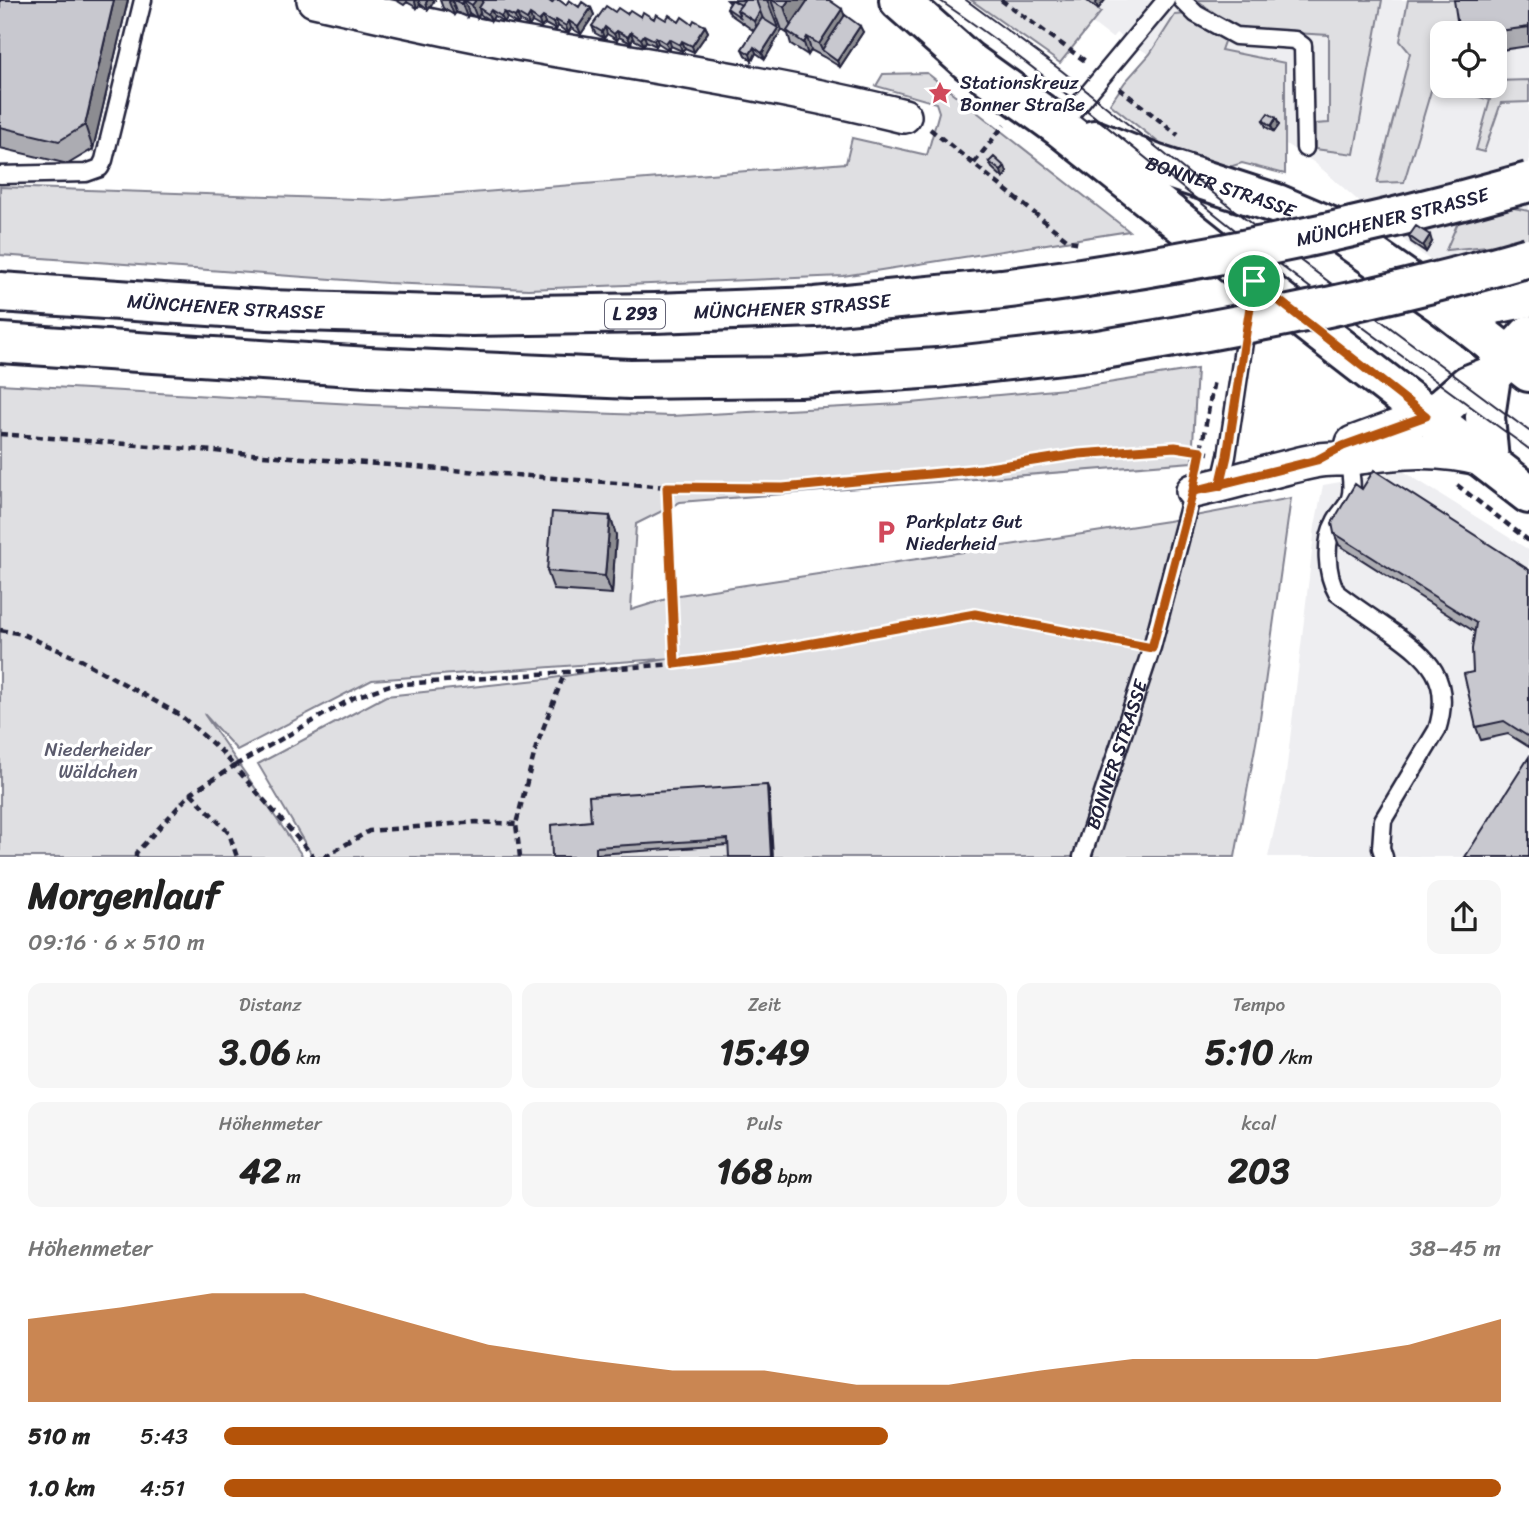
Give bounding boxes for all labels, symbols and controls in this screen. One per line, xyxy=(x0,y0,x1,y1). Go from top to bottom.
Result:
map controls xyxy=(1430,21,1507,98)
button: locate xyxy=(1430,21,1507,98)
place label: Stationskreuz Bonner Straße xyxy=(960,66,1085,121)
place icon: Stationskreuz Bonner Straße xyxy=(926,79,954,107)
street label: BONNER STRASSE xyxy=(1141,146,1302,228)
street label: MÜNCHENER STRASSE xyxy=(1293,178,1494,256)
pin xyxy=(1224,251,1284,311)
icon: arrive xyxy=(1235,262,1273,300)
street label: MÜNCHENER STRASSE xyxy=(693,284,893,329)
street label: MÜNCHENER STRASSE xyxy=(126,285,326,329)
road number: L 293 xyxy=(605,300,665,328)
place label: Parkplatz Gut Niederheid xyxy=(906,505,1023,560)
parking icon: Parkplatz Gut Niederheid xyxy=(872,518,900,546)
street label: BONNER STRASSE xyxy=(1076,674,1157,834)
park label: Niederheider Wäldchen xyxy=(44,733,153,788)
text: Morgenlauf xyxy=(28,862,220,929)
button: share xyxy=(1427,880,1501,954)
text: 09:16 · 6 × 510 m xyxy=(28,922,205,963)
text: Distanz xyxy=(239,988,301,1021)
text: Zeit xyxy=(748,988,781,1021)
text: Tempo xyxy=(1232,988,1285,1021)
text: 3.06 xyxy=(219,1021,291,1083)
text: 15:49 xyxy=(719,1021,810,1083)
text: 5:10 xyxy=(1205,1021,1274,1083)
text: km xyxy=(291,1041,321,1074)
text: /km xyxy=(1274,1041,1313,1074)
text: Höhenmeter xyxy=(219,1107,322,1140)
text: Puls xyxy=(747,1107,782,1140)
text: kcal xyxy=(1242,1107,1276,1140)
text: 42 xyxy=(239,1140,281,1202)
text: 168 xyxy=(716,1140,773,1202)
text: 203 xyxy=(1228,1140,1290,1202)
text: m xyxy=(281,1160,301,1193)
text: bpm xyxy=(773,1160,813,1193)
text: Höhenmeter xyxy=(28,1228,152,1269)
text: 38–45 m xyxy=(1409,1228,1501,1269)
text: 510 m xyxy=(28,1416,90,1457)
text: 5:43 xyxy=(140,1416,188,1457)
text: 1.0 km xyxy=(28,1468,95,1509)
text: 4:51 xyxy=(140,1468,185,1509)

